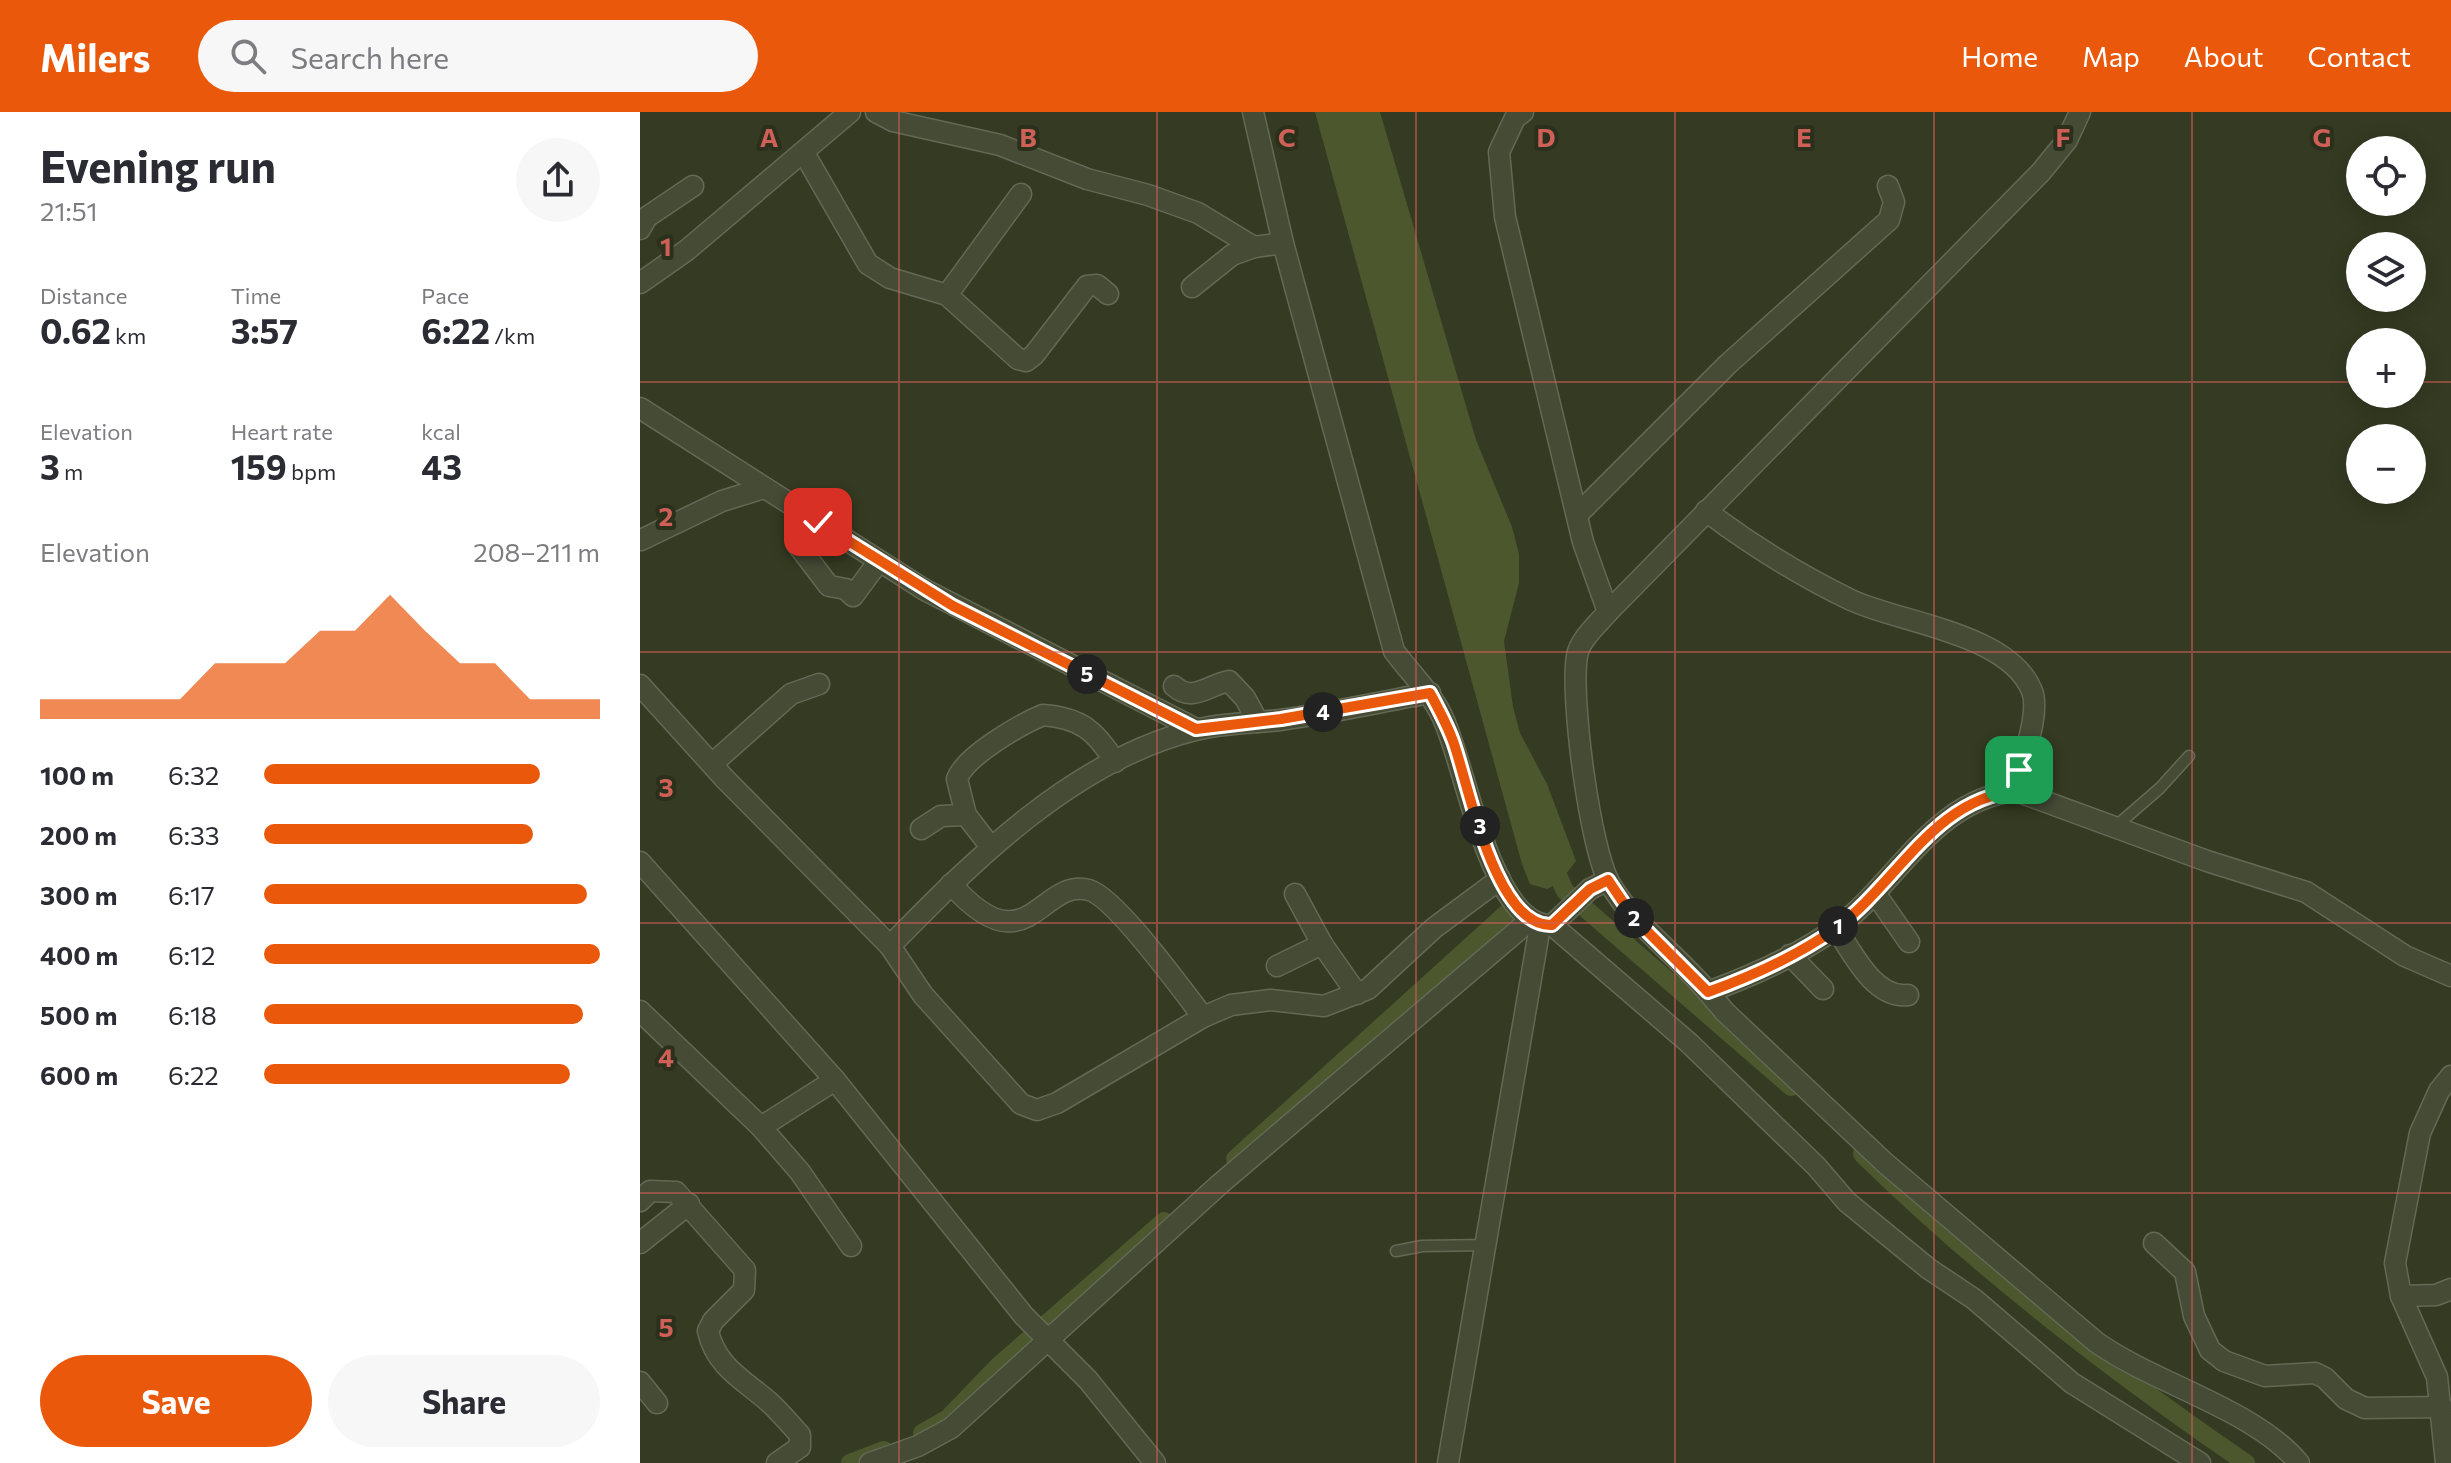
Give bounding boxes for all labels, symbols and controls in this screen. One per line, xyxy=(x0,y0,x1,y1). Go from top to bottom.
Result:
search box xyxy=(198,20,758,92)
text: Milers xyxy=(40,33,150,80)
icon: search xyxy=(226,34,270,78)
text: Search here xyxy=(290,38,449,75)
text: Home xyxy=(1961,39,2038,73)
text: Map xyxy=(2082,39,2140,73)
text: About xyxy=(2184,39,2264,73)
text: Contact xyxy=(2308,39,2411,73)
text: A xyxy=(760,121,779,152)
text: B xyxy=(1019,121,1037,152)
text: C xyxy=(1278,121,1296,152)
text: D xyxy=(1536,121,1556,152)
text: E xyxy=(1796,121,1812,152)
text: F xyxy=(2055,121,2071,152)
text: G xyxy=(2313,121,2331,152)
map controls xyxy=(2346,136,2426,504)
button: locate xyxy=(2346,136,2426,216)
text: Evening run xyxy=(40,138,276,192)
button: share xyxy=(516,138,600,222)
text: 21:51 xyxy=(40,195,98,226)
text: 1 xyxy=(660,230,672,261)
button: layers xyxy=(2346,232,2426,312)
text: Distance xyxy=(40,282,127,309)
text: Time xyxy=(231,282,281,309)
text: Pace xyxy=(421,282,469,309)
text: 0.62 xyxy=(40,309,111,351)
text: 3:57 xyxy=(231,309,298,351)
text: 6:22 xyxy=(421,309,490,351)
text: km xyxy=(111,322,146,349)
text: /km xyxy=(490,322,535,349)
button: + xyxy=(2346,328,2426,408)
text: Elevation xyxy=(40,418,133,445)
text: Heart rate xyxy=(231,418,333,445)
text: kcal xyxy=(421,418,461,445)
button: − xyxy=(2346,424,2426,504)
text: 3 xyxy=(40,445,60,487)
text: 159 xyxy=(231,445,287,487)
text: 43 xyxy=(421,445,462,487)
text: m xyxy=(60,458,83,485)
text: bpm xyxy=(287,458,336,485)
pin xyxy=(784,488,852,556)
text: 2 xyxy=(659,500,673,531)
icon: check xyxy=(796,500,840,544)
text: Elevation xyxy=(40,536,150,567)
text: 208–211 m xyxy=(473,536,600,567)
pin: 5 xyxy=(1067,654,1107,694)
text: 5 xyxy=(1081,660,1093,687)
pin: 4 xyxy=(1303,692,1343,732)
text: 4 xyxy=(1316,698,1330,725)
pin xyxy=(1985,736,2053,804)
icon: arrive xyxy=(1997,748,2041,792)
text: 100 m xyxy=(40,759,114,790)
text: 6:32 xyxy=(168,759,219,790)
text: 3 xyxy=(658,771,674,802)
pin: 3 xyxy=(1460,806,1500,846)
text: 3 xyxy=(1474,812,1486,839)
text: 200 m xyxy=(40,819,117,850)
text: 6:33 xyxy=(168,819,220,850)
text: 300 m xyxy=(40,879,117,910)
text: 6:17 xyxy=(168,879,215,910)
pin: 2 xyxy=(1614,898,1654,938)
text: 2 xyxy=(1628,904,1640,931)
pin: 1 xyxy=(1818,906,1858,946)
text: 1 xyxy=(1833,912,1843,939)
text: 400 m xyxy=(40,939,118,970)
text: 6:12 xyxy=(168,939,215,970)
text: 500 m xyxy=(40,999,117,1030)
text: 6:18 xyxy=(168,999,217,1030)
text: 4 xyxy=(658,1041,674,1072)
text: 600 m xyxy=(40,1059,118,1090)
text: 6:22 xyxy=(168,1059,219,1090)
text: 5 xyxy=(658,1311,674,1342)
button: Save xyxy=(40,1355,312,1447)
button: Share xyxy=(328,1355,600,1447)

